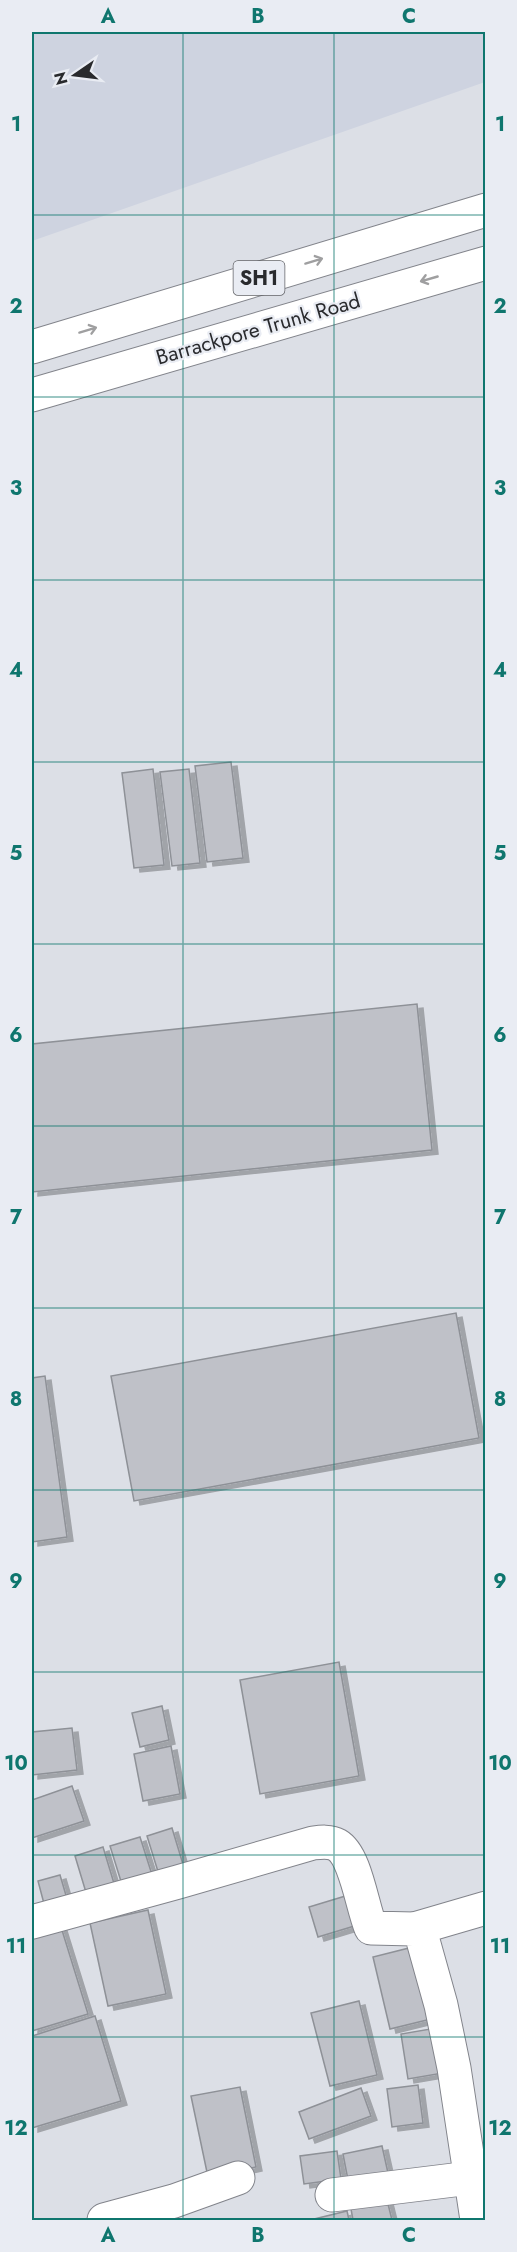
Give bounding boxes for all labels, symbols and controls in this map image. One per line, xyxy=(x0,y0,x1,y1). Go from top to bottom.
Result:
text: A xyxy=(100,2,116,31)
text: B xyxy=(251,2,265,31)
text: C xyxy=(402,2,416,31)
north arrow xyxy=(45,45,105,105)
text: N xyxy=(48,70,74,87)
text: 1 xyxy=(11,110,21,139)
text: 1 xyxy=(495,110,505,139)
one-way arrow xyxy=(305,255,324,266)
road number: SH1 xyxy=(234,261,284,295)
one-way arrow xyxy=(420,274,439,285)
street label: Barrackpore Trunk Road xyxy=(152,285,364,373)
text: 2 xyxy=(9,292,23,321)
text: 2 xyxy=(493,292,507,321)
one-way arrow xyxy=(78,324,97,335)
text: 3 xyxy=(10,474,22,503)
text: 3 xyxy=(494,474,506,503)
text: 4 xyxy=(9,656,23,685)
text: 4 xyxy=(493,656,507,685)
text: 5 xyxy=(10,839,23,868)
text: 5 xyxy=(494,839,507,868)
text: 6 xyxy=(9,1021,23,1050)
text: 6 xyxy=(493,1021,507,1050)
text: 7 xyxy=(10,1203,23,1232)
text: 7 xyxy=(494,1203,507,1232)
text: 8 xyxy=(10,1385,22,1414)
text: 8 xyxy=(494,1385,506,1414)
text: 9 xyxy=(9,1567,23,1596)
text: 9 xyxy=(493,1567,507,1596)
text: 10 xyxy=(4,1749,28,1778)
text: 10 xyxy=(488,1749,512,1778)
text: 11 xyxy=(6,1932,26,1961)
text: 11 xyxy=(490,1932,510,1961)
text: 12 xyxy=(4,2114,28,2143)
text: 12 xyxy=(488,2114,512,2143)
text: A xyxy=(100,2221,116,2250)
text: B xyxy=(251,2221,265,2250)
text: C xyxy=(402,2221,416,2250)

